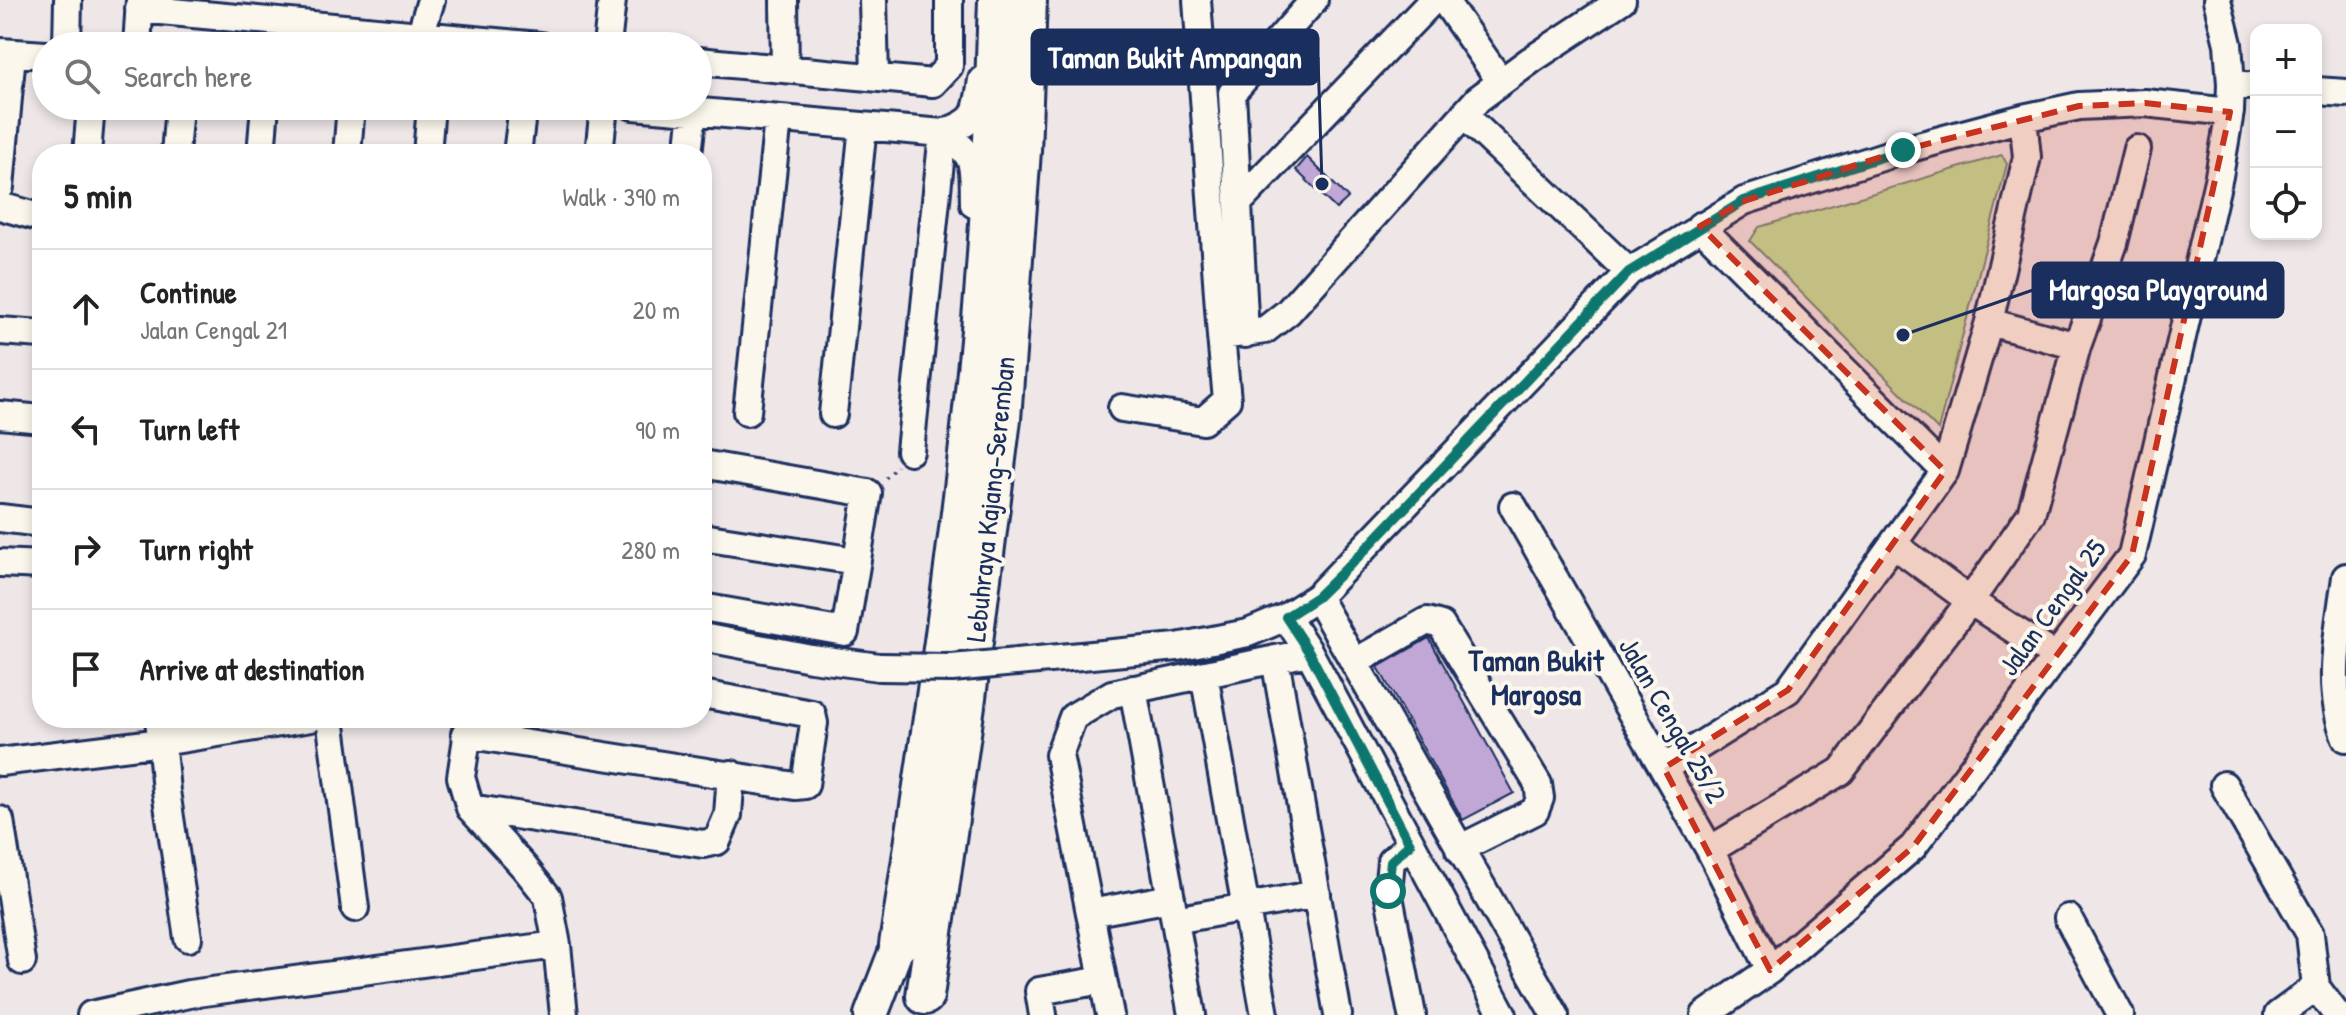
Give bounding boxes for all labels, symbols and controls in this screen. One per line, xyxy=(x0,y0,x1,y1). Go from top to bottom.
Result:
map controls xyxy=(2250,24,2322,240)
button: + xyxy=(2250,24,2322,96)
callout: Taman Bukit Ampangan xyxy=(1032,30,1318,84)
search box xyxy=(32,32,712,120)
text: Taman Bukit Ampangan xyxy=(1047,37,1302,78)
icon: search xyxy=(60,54,104,98)
text: Search here xyxy=(124,56,252,96)
button: − xyxy=(2250,96,2322,168)
route end xyxy=(1885,132,1921,168)
button: locate xyxy=(2250,168,2322,240)
text: 5 min xyxy=(64,173,132,219)
text: Walk · 390 m xyxy=(562,179,680,214)
callout: Margosa Playground xyxy=(2033,263,2283,317)
text: Margosa Playground xyxy=(2049,269,2267,310)
text: Continue xyxy=(140,272,237,312)
icon: ahead xyxy=(64,287,108,331)
text: 20 m xyxy=(633,292,680,327)
text: Jalan Cengal 21 xyxy=(140,312,287,347)
street label: Lebuhraya Kajang-Seremban xyxy=(956,354,1024,644)
icon: left xyxy=(64,407,108,451)
text: Turn left xyxy=(140,409,239,449)
text: 90 m xyxy=(635,412,680,447)
icon: right xyxy=(64,527,108,571)
text: Turn right xyxy=(140,529,253,569)
street label: Jalan Cengal 25 xyxy=(1990,531,2115,683)
text: 280 m xyxy=(621,532,680,567)
street label: Jalan Cengal 25/2 xyxy=(1610,630,1736,810)
district label: Taman Bukit Margosa xyxy=(1467,640,1605,715)
icon: arrive xyxy=(64,647,108,691)
text: Arrive at destination xyxy=(140,649,365,689)
route start xyxy=(1370,873,1406,909)

